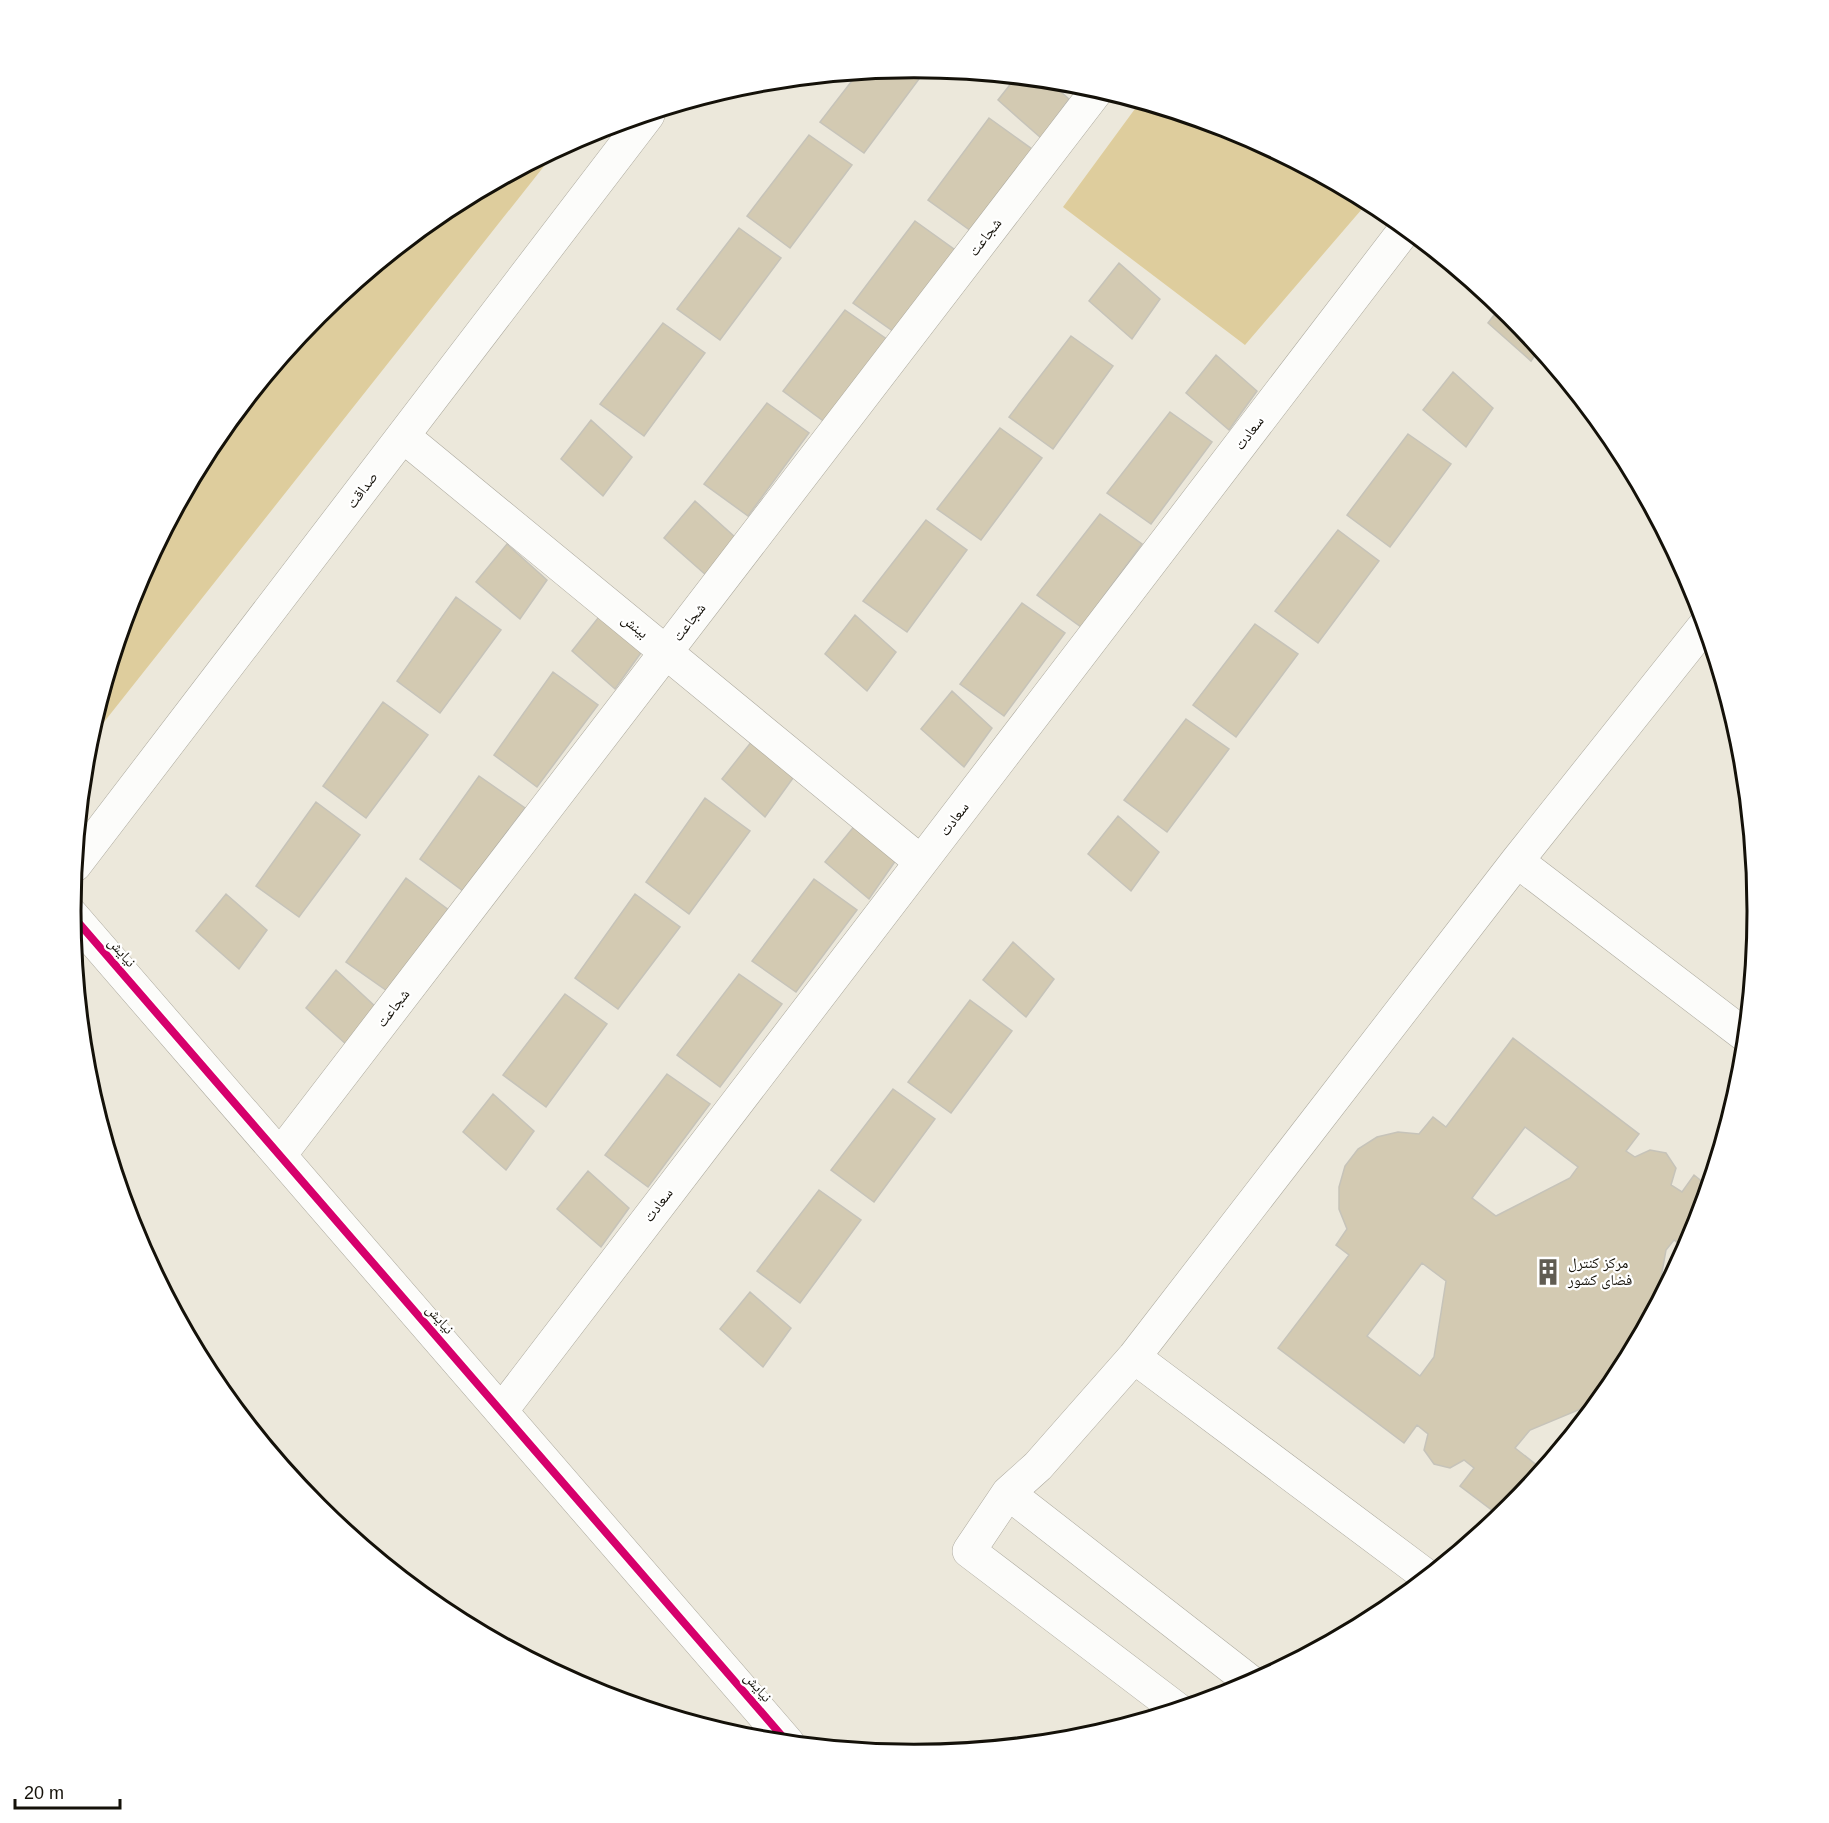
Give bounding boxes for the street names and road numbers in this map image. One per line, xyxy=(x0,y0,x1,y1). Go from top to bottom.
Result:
street label: شجاعت xyxy=(965,214,1005,259)
street label: سعادت xyxy=(1230,412,1267,453)
street label: صداقت xyxy=(342,468,381,511)
street label: شجاعت xyxy=(669,599,709,644)
street label: بینش xyxy=(617,610,652,643)
street label: سعادت xyxy=(935,798,972,839)
street label: نیایش xyxy=(103,933,140,971)
street label: شجاعت xyxy=(373,985,413,1030)
street label: سعادت xyxy=(639,1184,676,1225)
street label: نیایش xyxy=(421,1300,458,1338)
street label: نیایش xyxy=(739,1668,776,1706)

